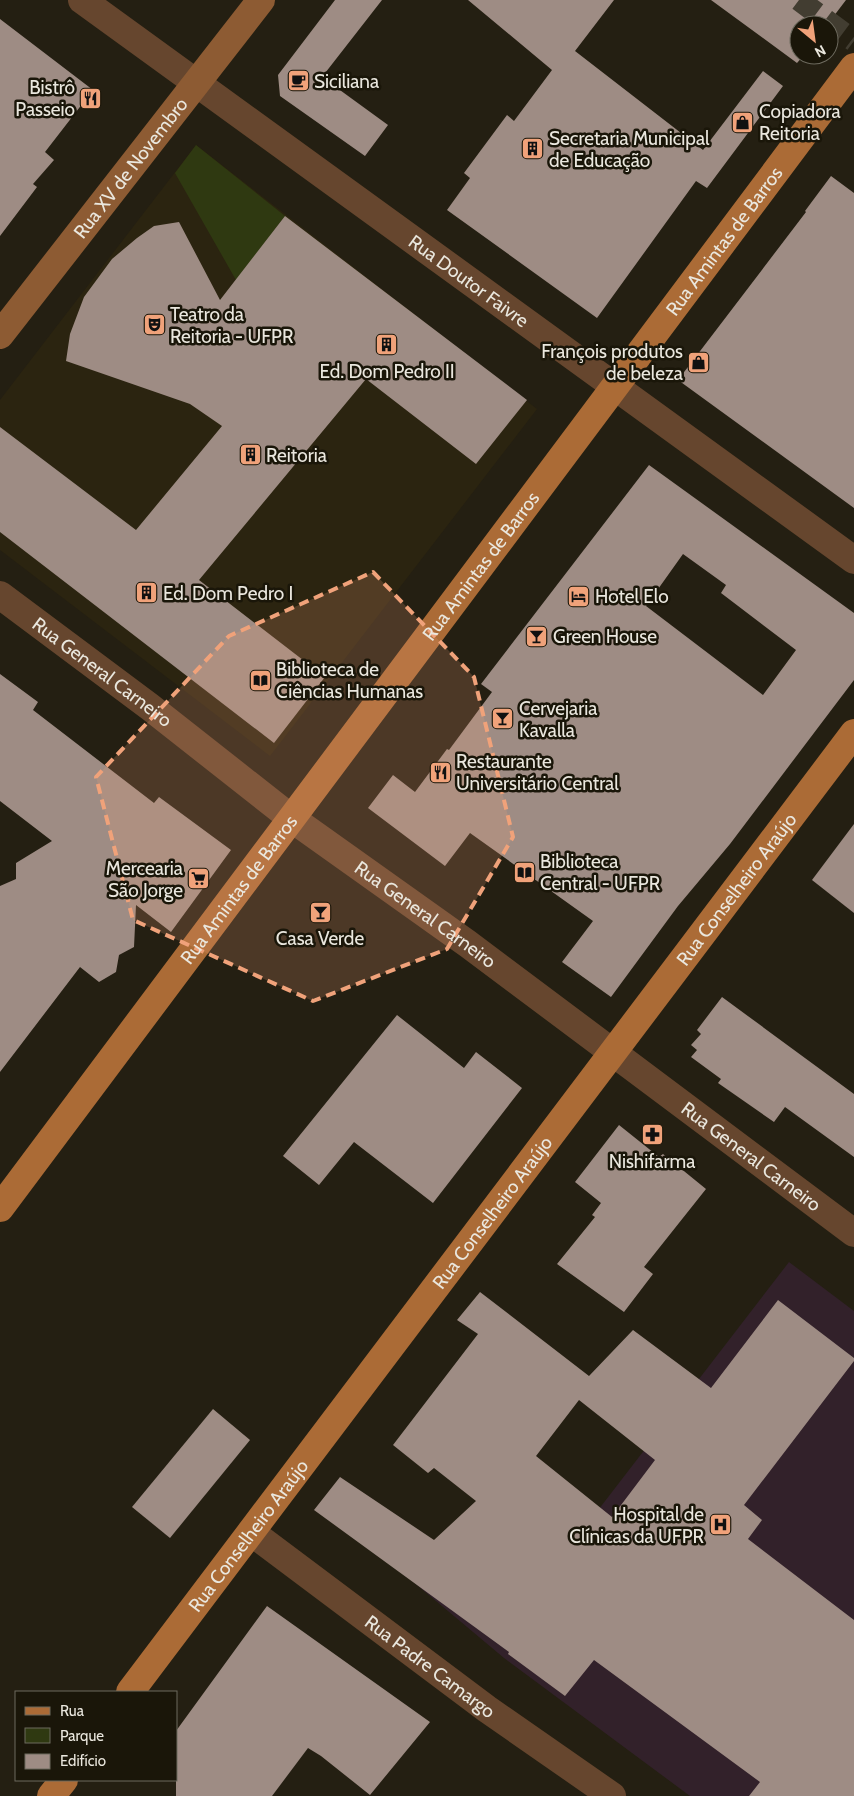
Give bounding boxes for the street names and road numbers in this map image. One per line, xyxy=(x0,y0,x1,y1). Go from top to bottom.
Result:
street label: Rua XV de Novembro xyxy=(69,93,193,243)
street label: Rua Amintas de Barros xyxy=(661,162,788,320)
street label: Rua Doutor Faivre xyxy=(404,230,533,332)
street label: Rua Amintas de Barros xyxy=(418,487,544,645)
street label: Rua General Carneiro xyxy=(28,612,177,732)
street label: Rua Conselheiro Araújo xyxy=(672,809,801,970)
street label: Rua Amintas de Barros xyxy=(176,810,302,969)
street label: Rua General Carneiro xyxy=(350,856,501,973)
street label: Rua General Carneiro xyxy=(677,1097,826,1216)
street label: Rua Conselheiro Araújo xyxy=(428,1132,557,1293)
street label: Rua Conselheiro Araújo xyxy=(184,1455,313,1617)
street label: Rua Padre Camargo xyxy=(360,1610,499,1723)

